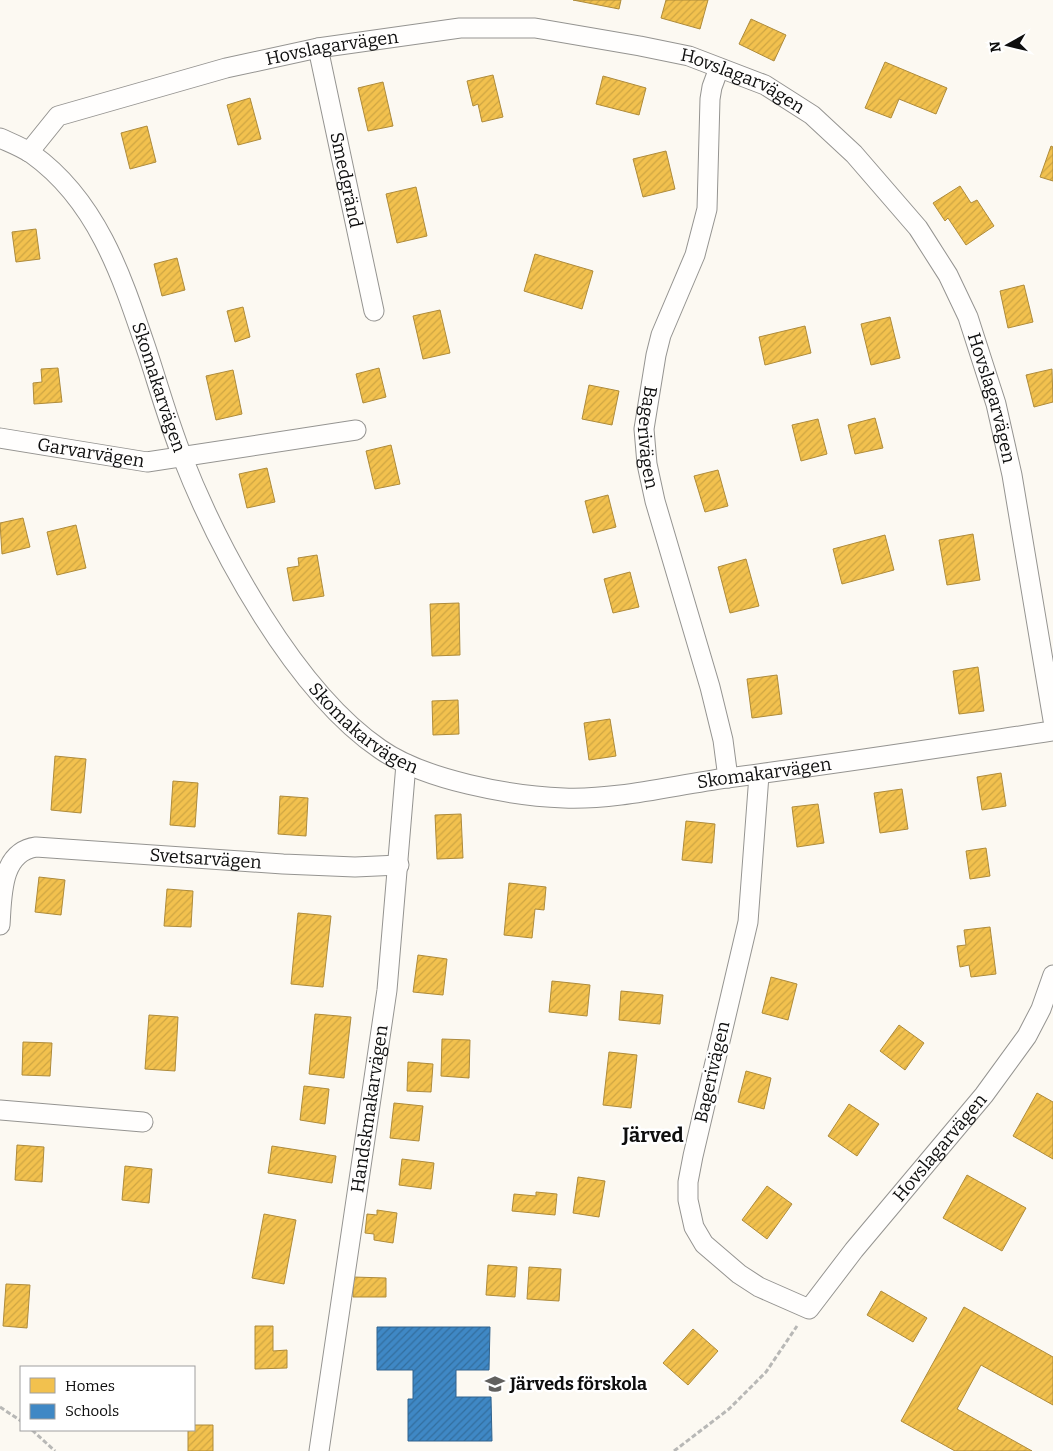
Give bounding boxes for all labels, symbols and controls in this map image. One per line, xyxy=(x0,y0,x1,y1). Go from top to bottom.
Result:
north arrow xyxy=(983,20,1033,70)
street label: Hovslagarvägen xyxy=(264,26,400,70)
text: N xyxy=(986,40,1005,53)
street label: Hovslagarvägen xyxy=(679,44,809,119)
street label: Smedgränd xyxy=(325,130,367,230)
street label: Skomakarvägen xyxy=(127,319,191,456)
street label: Hovslagarvägen xyxy=(963,330,1020,466)
street label: Bagerivägen xyxy=(633,384,663,492)
street label: Garvarvägen xyxy=(36,433,147,472)
street label: Skomakarvägen xyxy=(304,678,422,779)
street label: Skomakarvägen xyxy=(695,753,833,793)
street label: Svetsarvägen xyxy=(149,844,263,874)
street label: Bagerivägen xyxy=(690,1019,734,1125)
street label: Handskmakarvägen xyxy=(346,1023,393,1194)
street label: Hovslagarvägen xyxy=(888,1089,992,1206)
district label: Järved xyxy=(621,1123,684,1147)
legend xyxy=(20,1366,195,1431)
school or university icon: Järveds förskola xyxy=(484,1373,506,1395)
place label: Järveds förskola xyxy=(509,1373,647,1395)
text: Homes xyxy=(65,1377,115,1395)
text: Schools xyxy=(65,1402,119,1420)

